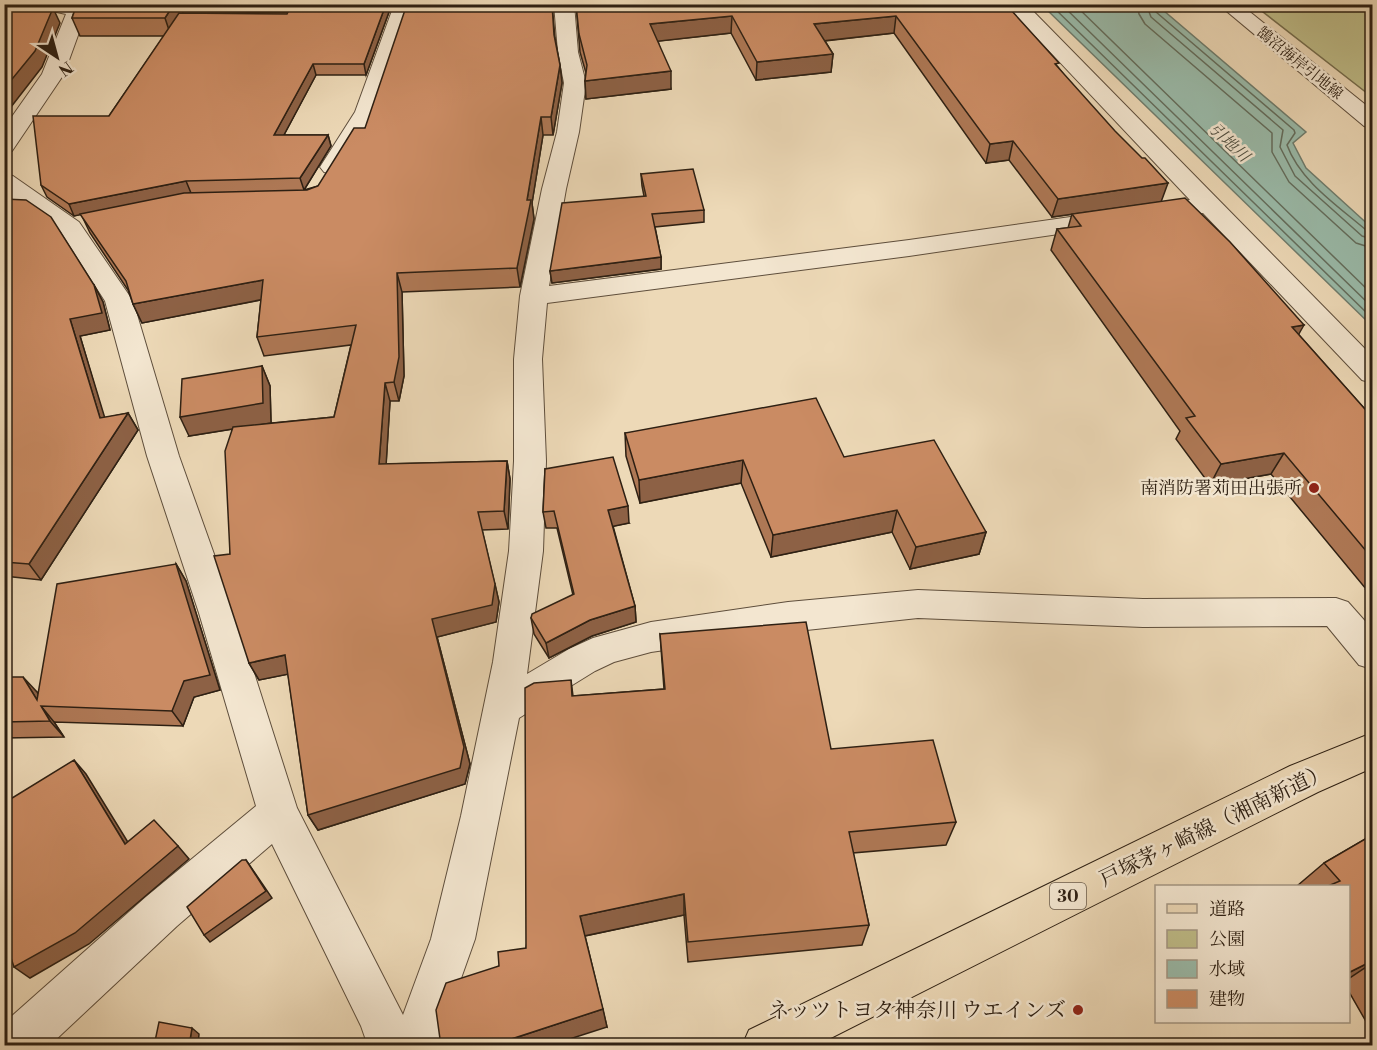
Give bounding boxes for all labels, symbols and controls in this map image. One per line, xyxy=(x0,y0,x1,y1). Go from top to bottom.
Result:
street label: 鵠沼海岸引地線 xyxy=(1253,23,1346,104)
north arrow xyxy=(27,27,87,87)
text: N xyxy=(54,57,76,80)
water label: 引地川 xyxy=(1205,119,1255,168)
place label: 南消防署苅田出張所 xyxy=(1140,477,1302,500)
marker: 南消防署苅田出張所 xyxy=(1307,481,1321,495)
street label: 戸塚茅ヶ崎線（湘南新道） xyxy=(1095,759,1333,893)
road number: 30 xyxy=(1050,883,1086,909)
legend xyxy=(1155,885,1350,1023)
text: 道路 xyxy=(1209,898,1245,921)
text: 公園 xyxy=(1209,928,1245,951)
text: 水域 xyxy=(1209,958,1245,981)
text: 建物 xyxy=(1209,988,1245,1011)
place label: ネッツトヨタ神奈川 ウエインズ xyxy=(768,998,1066,1024)
marker: ネッツトヨタ神奈川 ウエインズ xyxy=(1071,1003,1085,1017)

